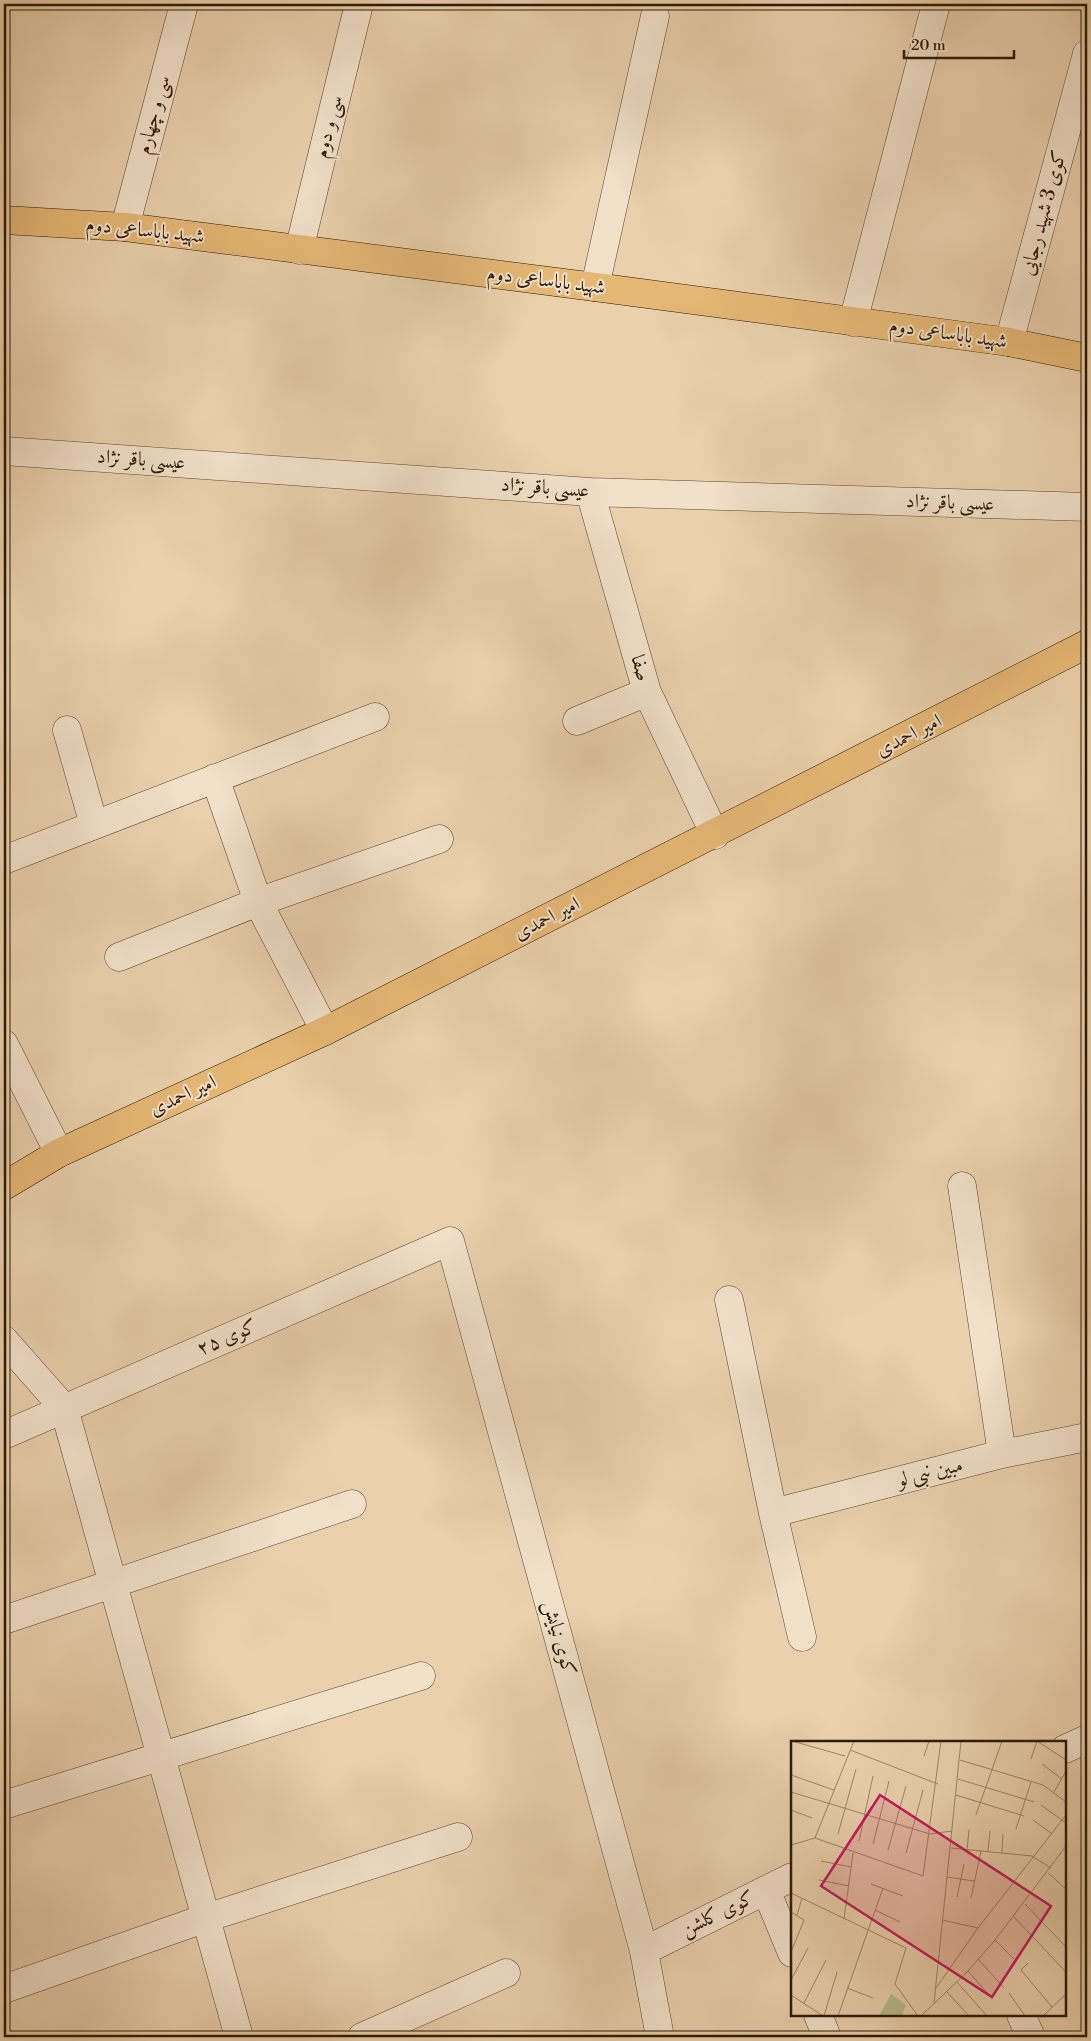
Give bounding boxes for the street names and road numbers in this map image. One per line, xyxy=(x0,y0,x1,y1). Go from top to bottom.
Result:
street label: سی و چهارم xyxy=(132,73,180,158)
street label: سی و دوم xyxy=(309,93,353,162)
street label: کوی 3 شهید رجایی xyxy=(1015,148,1073,278)
street label: شهید باباساعی دوم xyxy=(84,212,205,254)
street label: شهید باباساعی دوم xyxy=(485,261,606,305)
street label: شهید باباساعی دوم xyxy=(887,313,1009,359)
street label: عیسی باقر نژاد xyxy=(96,444,186,477)
street label: عیسی باقر نژاد xyxy=(500,472,590,505)
street label: عیسی باقر نژاد xyxy=(905,489,995,518)
street label: صفا xyxy=(624,652,656,684)
street label: امیر احمدی xyxy=(872,709,946,763)
street label: امیر احمدی xyxy=(510,892,584,946)
street label: امیر احمدی xyxy=(146,1070,220,1122)
street label: کوی ۲۵ xyxy=(193,1314,261,1362)
street label: مبین نبی لو xyxy=(893,1453,966,1495)
street label: کوی نیایش xyxy=(537,1598,581,1678)
street label: کوی کلشن xyxy=(677,1886,759,1942)

